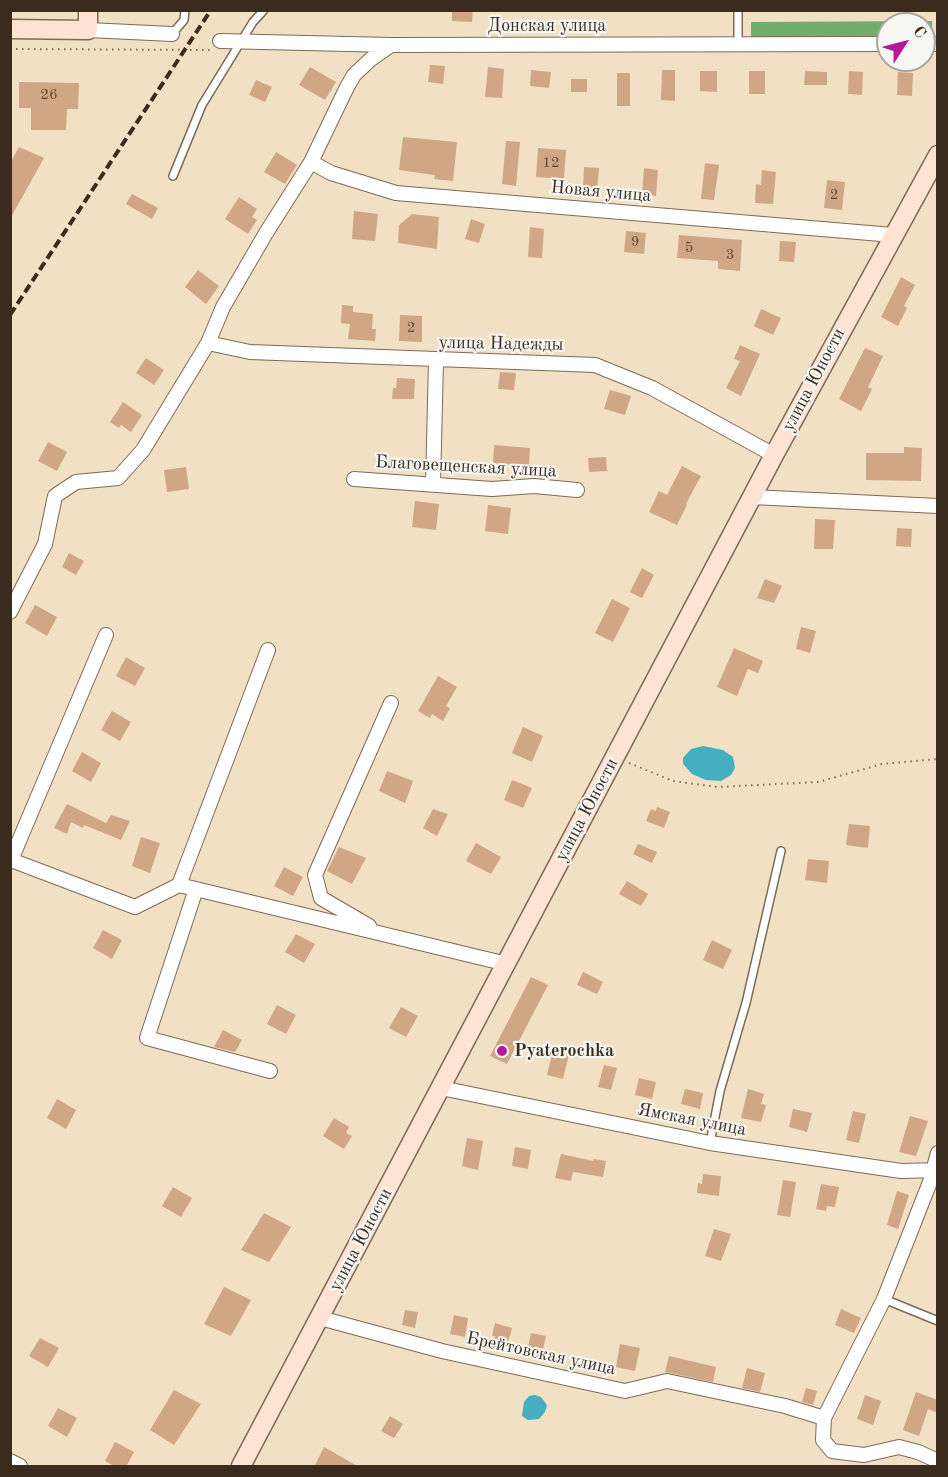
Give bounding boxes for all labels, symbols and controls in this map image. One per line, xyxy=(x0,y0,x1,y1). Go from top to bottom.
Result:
north arrow xyxy=(876,12,936,72)
street label: Донская улица xyxy=(488,15,606,37)
text: С xyxy=(909,24,929,42)
house number: 26 xyxy=(40,86,58,104)
house number: 12 xyxy=(542,154,560,172)
street label: Новая улица xyxy=(550,177,652,207)
house number: 2 xyxy=(830,186,838,204)
house number: 9 xyxy=(631,233,639,251)
house number: 5 xyxy=(685,239,693,257)
house number: 3 xyxy=(726,246,734,264)
house number: 2 xyxy=(407,319,415,337)
street label: улица Юности xyxy=(778,325,850,435)
street label: улица Надежды xyxy=(438,332,564,356)
street label: Благовещенская улица xyxy=(375,451,557,483)
street label: улица Юности xyxy=(551,755,623,865)
place label: Pyaterochka xyxy=(514,1040,614,1062)
marker: Pyaterochka xyxy=(495,1044,509,1058)
street label: Ямская улица xyxy=(636,1099,748,1141)
street label: улица Юности xyxy=(325,1185,397,1295)
street label: Брейтовская улица xyxy=(464,1328,618,1380)

